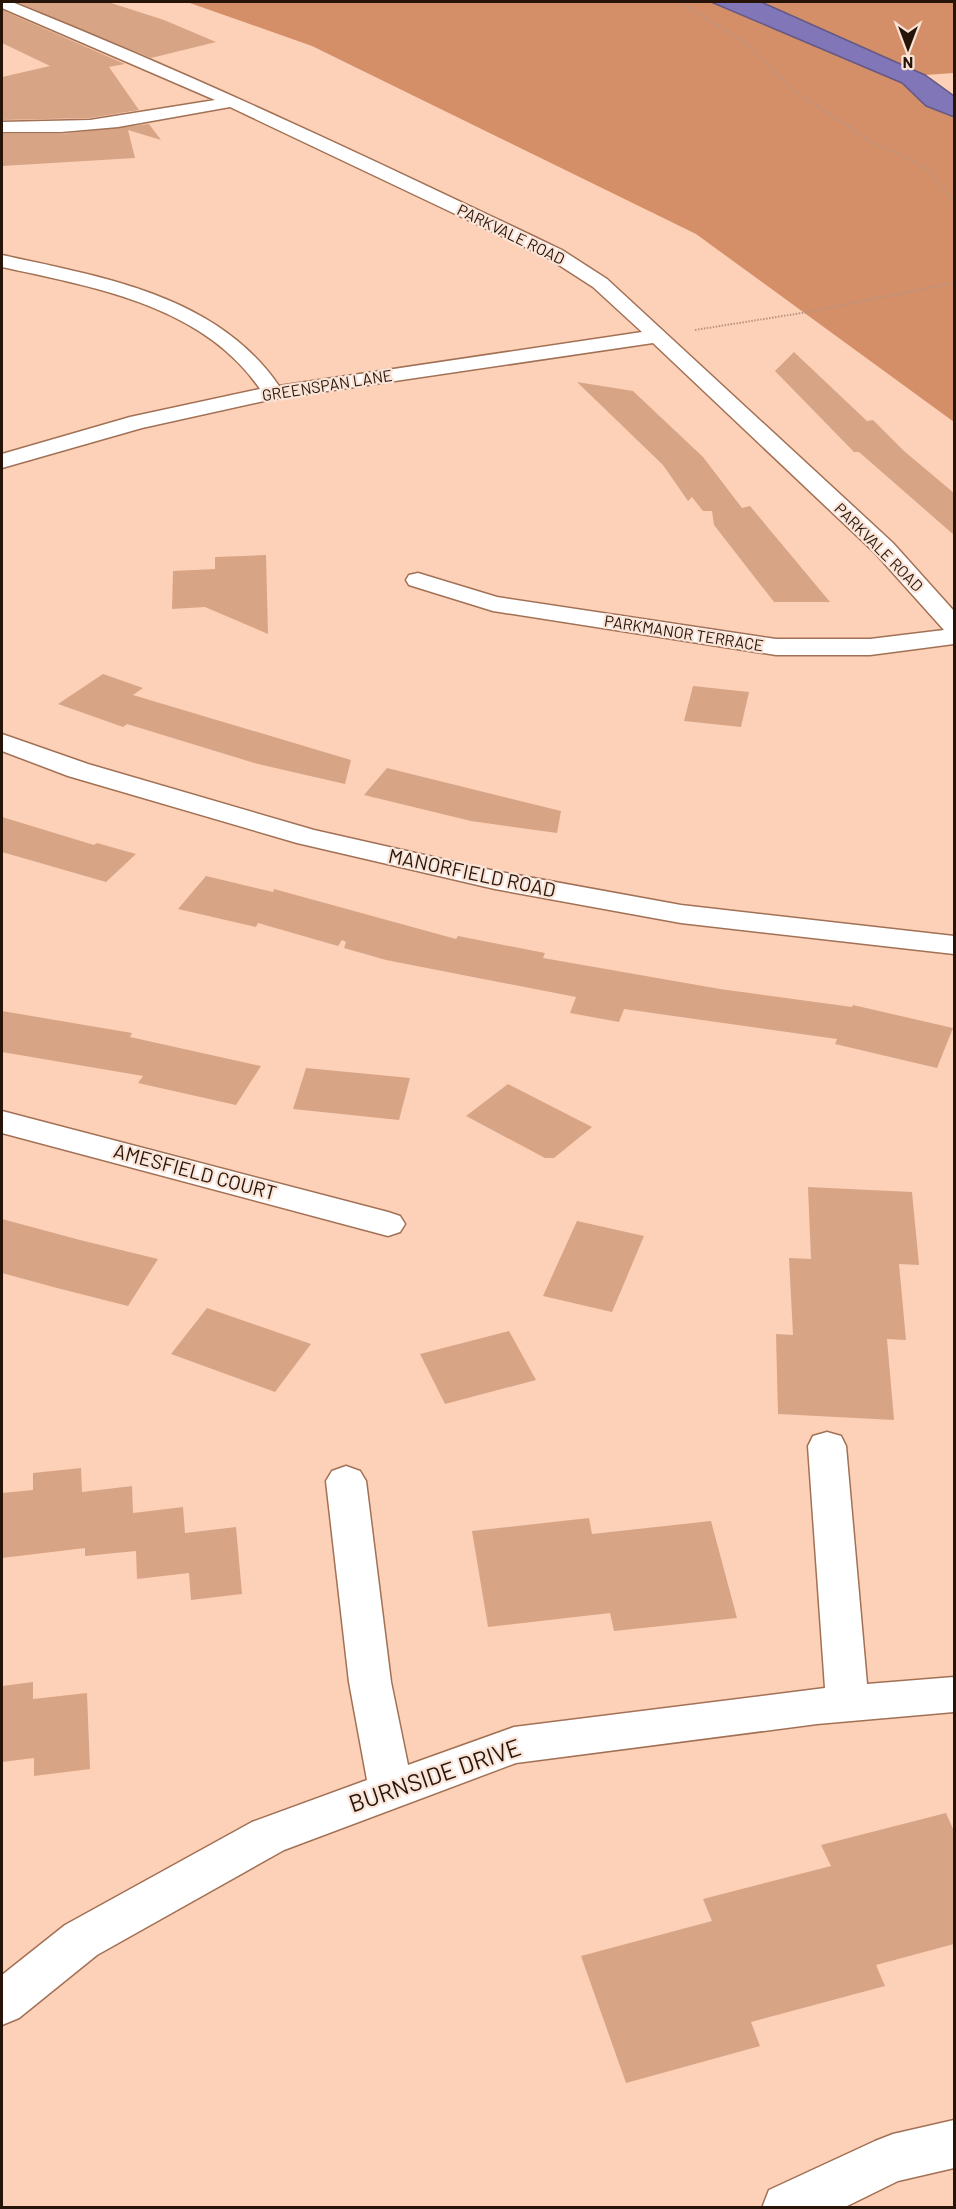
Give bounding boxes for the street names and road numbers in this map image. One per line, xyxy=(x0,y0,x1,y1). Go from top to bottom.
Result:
street label: PARKVALE ROAD xyxy=(454,199,568,268)
street label: GREENSPAN LANE xyxy=(260,365,393,404)
street label: PARKVALE ROAD xyxy=(831,498,928,595)
street label: PARKMANOR TERRACE xyxy=(603,611,765,654)
street label: MANORFIELD ROAD xyxy=(386,843,558,901)
street label: AMESFIELD COURT xyxy=(111,1138,279,1204)
street label: BURNSIDE DRIVE xyxy=(345,1732,524,1818)

